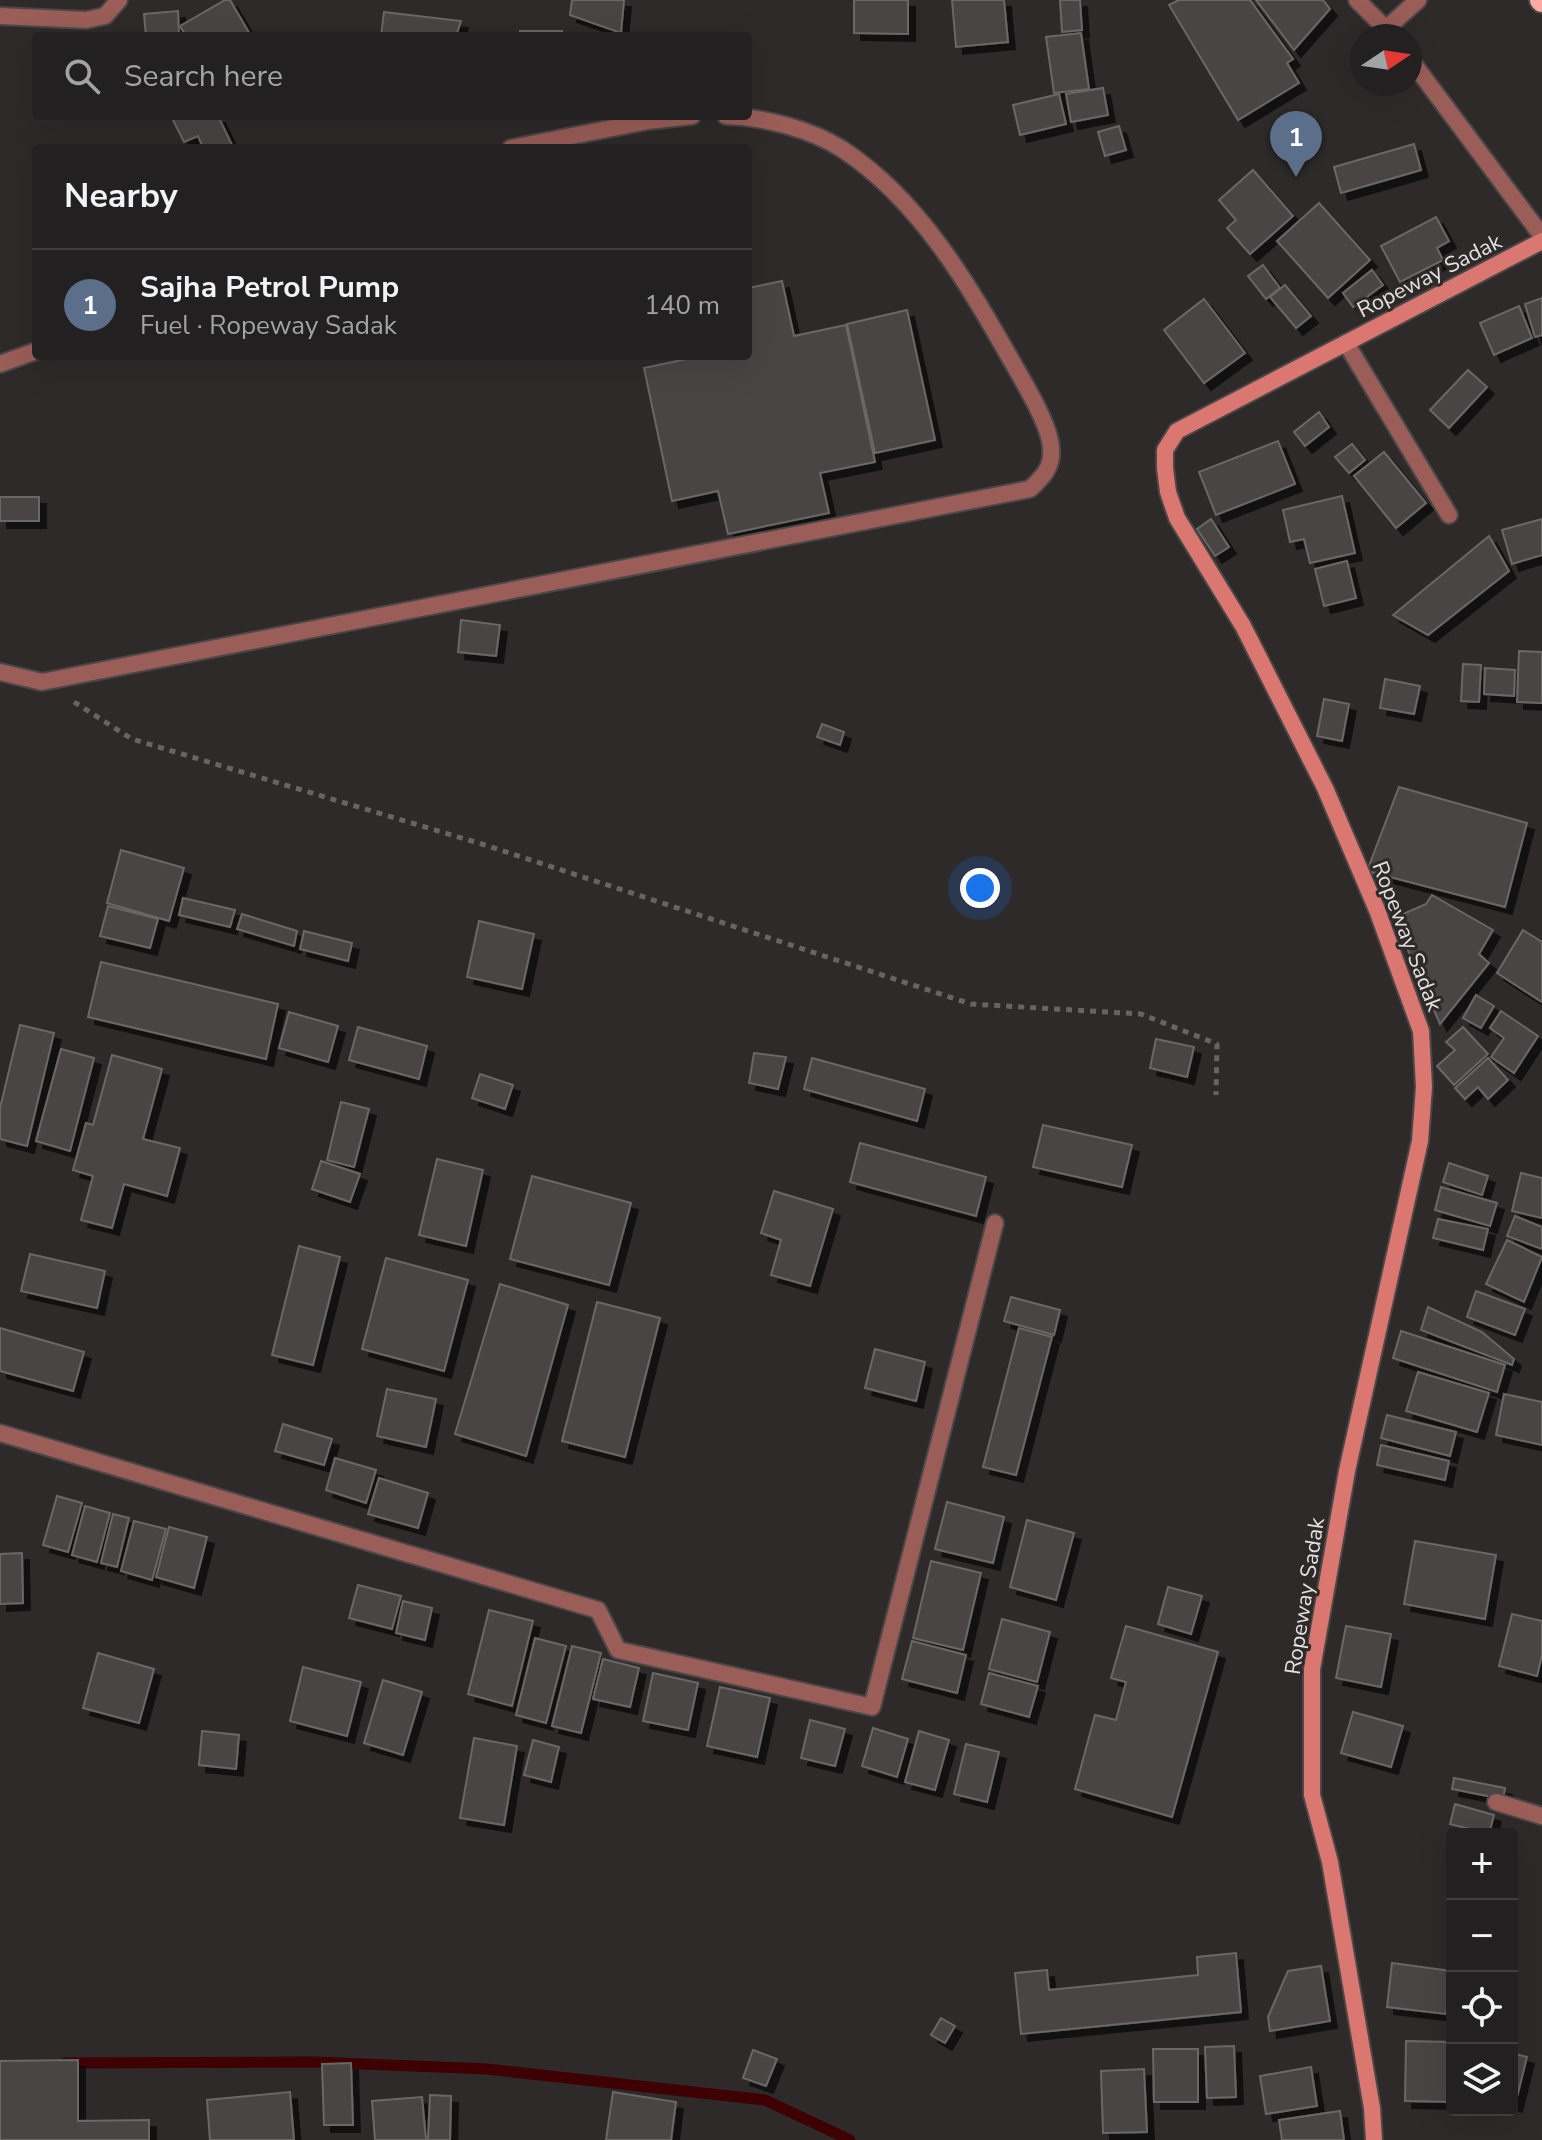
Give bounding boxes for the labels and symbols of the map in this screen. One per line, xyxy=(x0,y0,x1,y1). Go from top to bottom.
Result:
north arrow xyxy=(1350,24,1422,96)
pin: 1 xyxy=(1270,111,1322,177)
street label: Ropeway Sadak xyxy=(1352,226,1508,325)
street label: Ropeway Sadak xyxy=(1365,857,1450,1017)
your location xyxy=(960,868,1000,908)
street label: Ropeway Sadak xyxy=(1278,1515,1332,1677)

